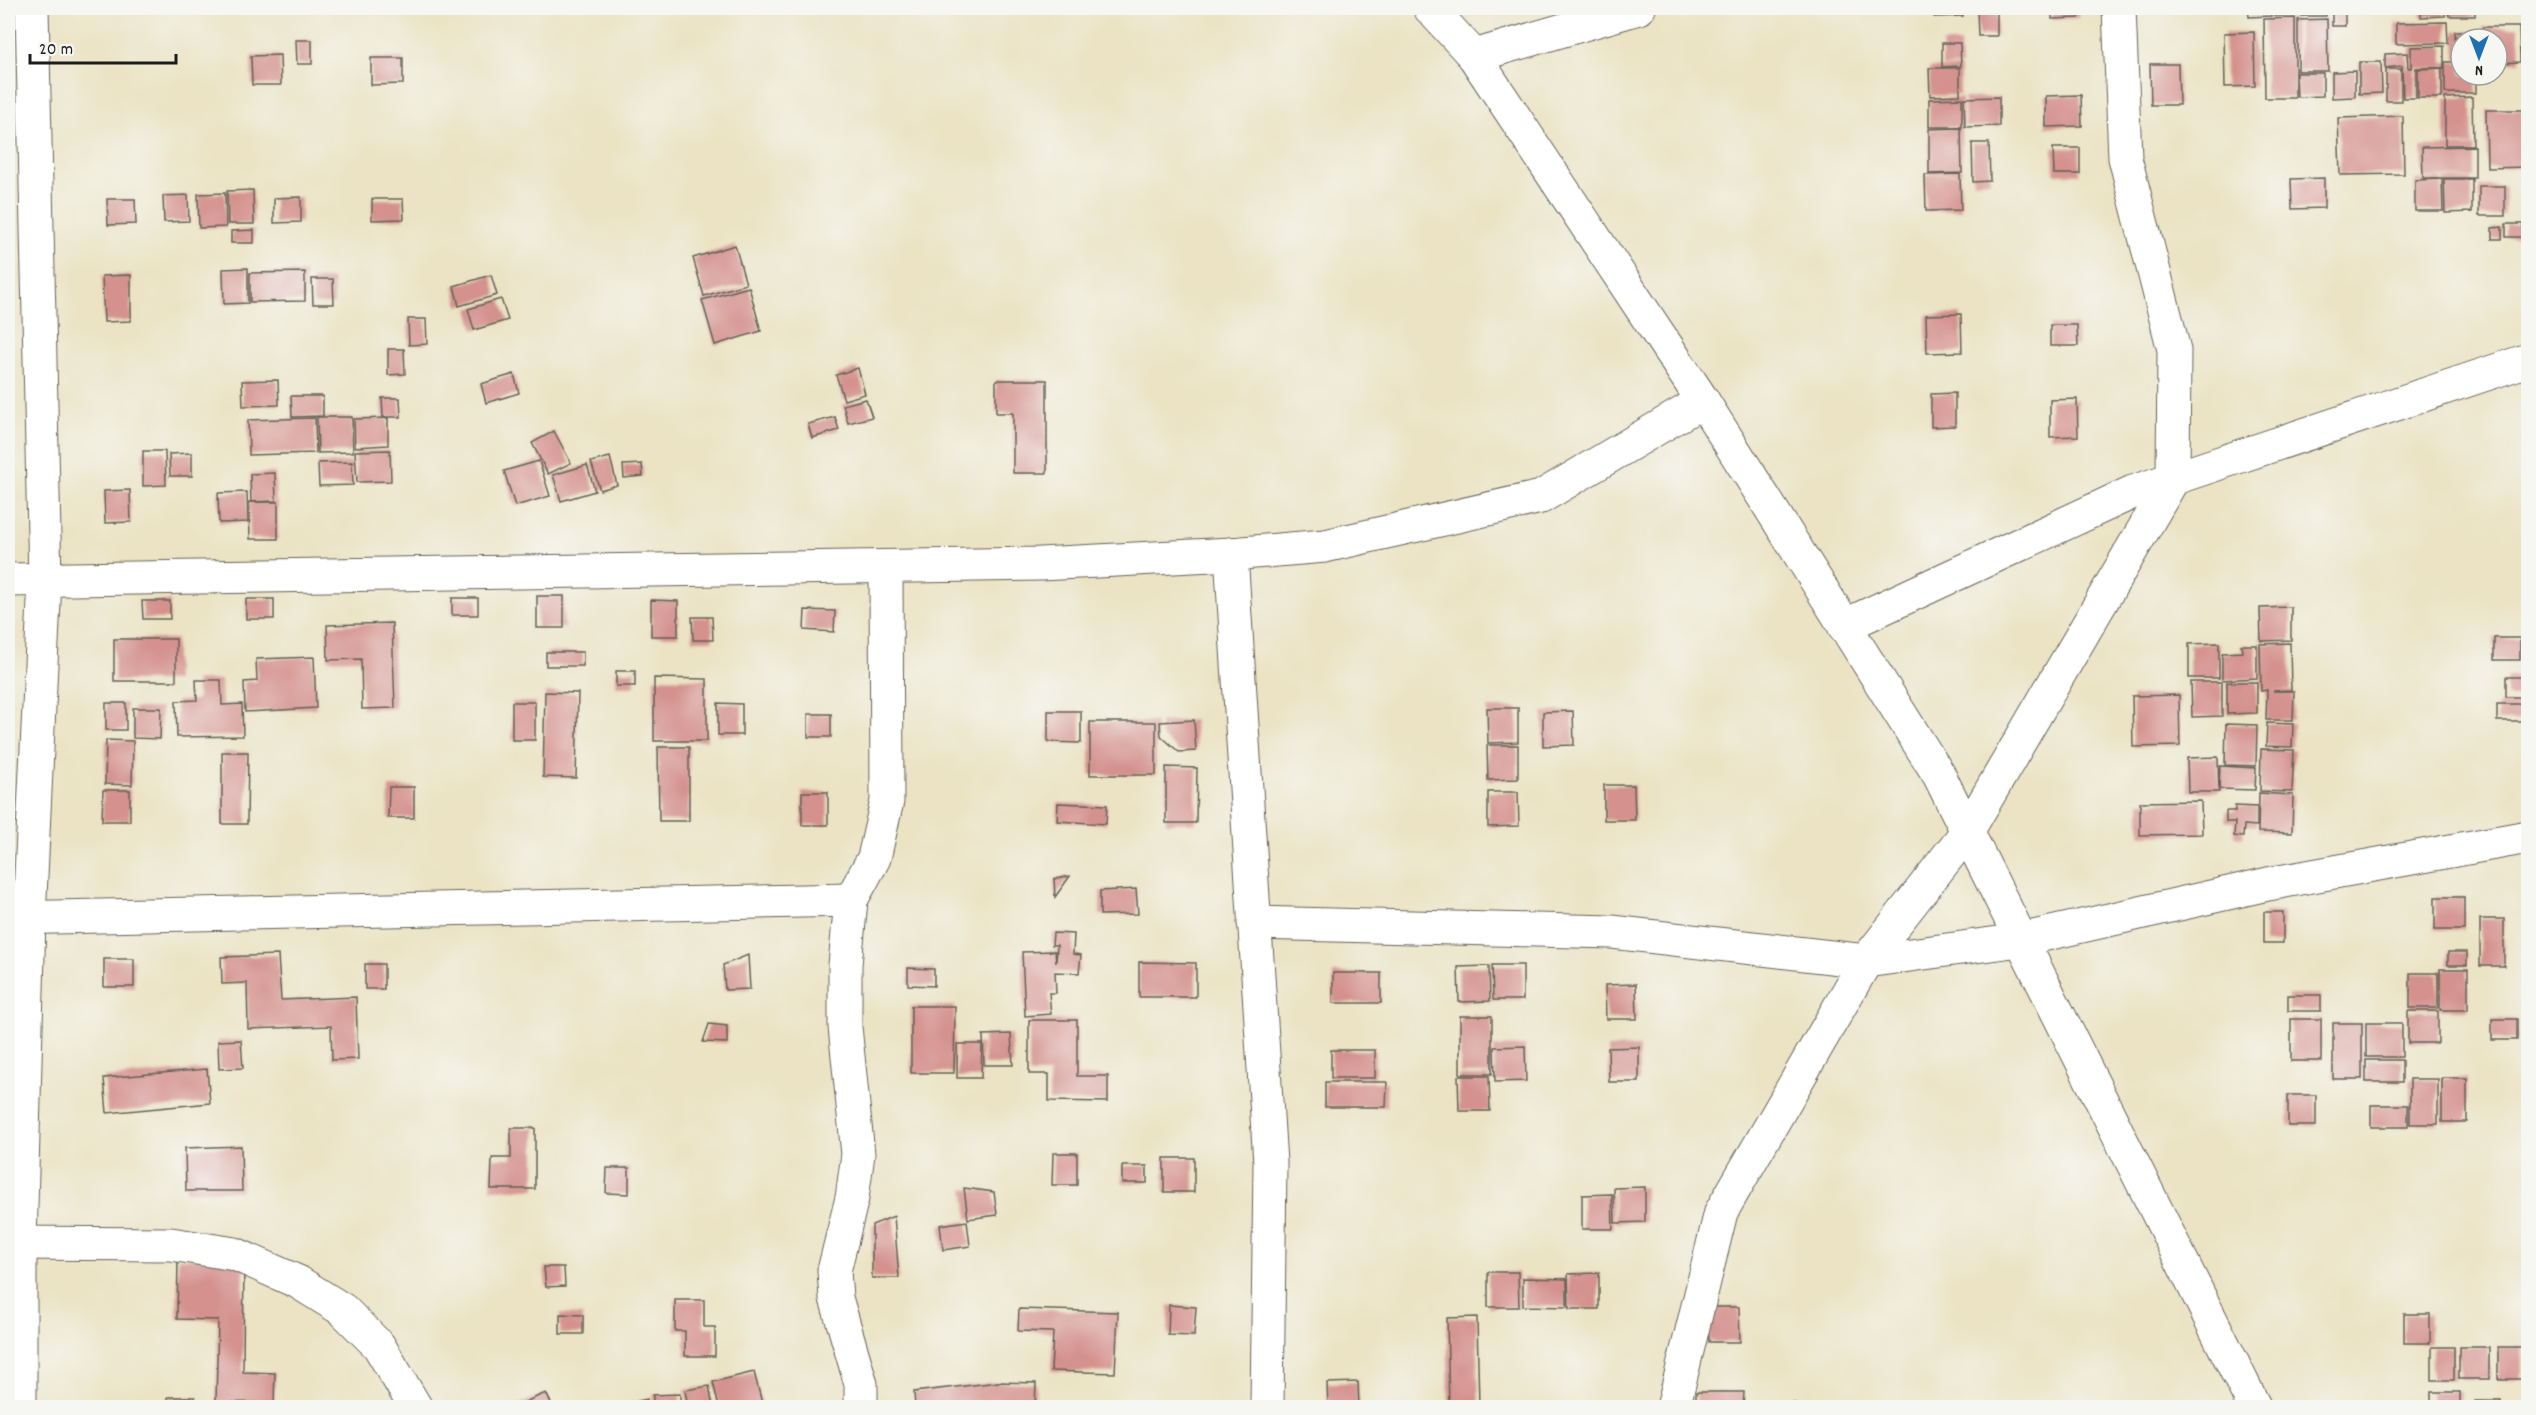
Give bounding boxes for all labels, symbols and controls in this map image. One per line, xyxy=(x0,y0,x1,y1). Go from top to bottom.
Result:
scale bar xyxy=(30,27,176,65)
north arrow xyxy=(2449,27,2509,87)
text: 20 m xyxy=(39,38,73,63)
text: N xyxy=(2475,58,2483,81)

